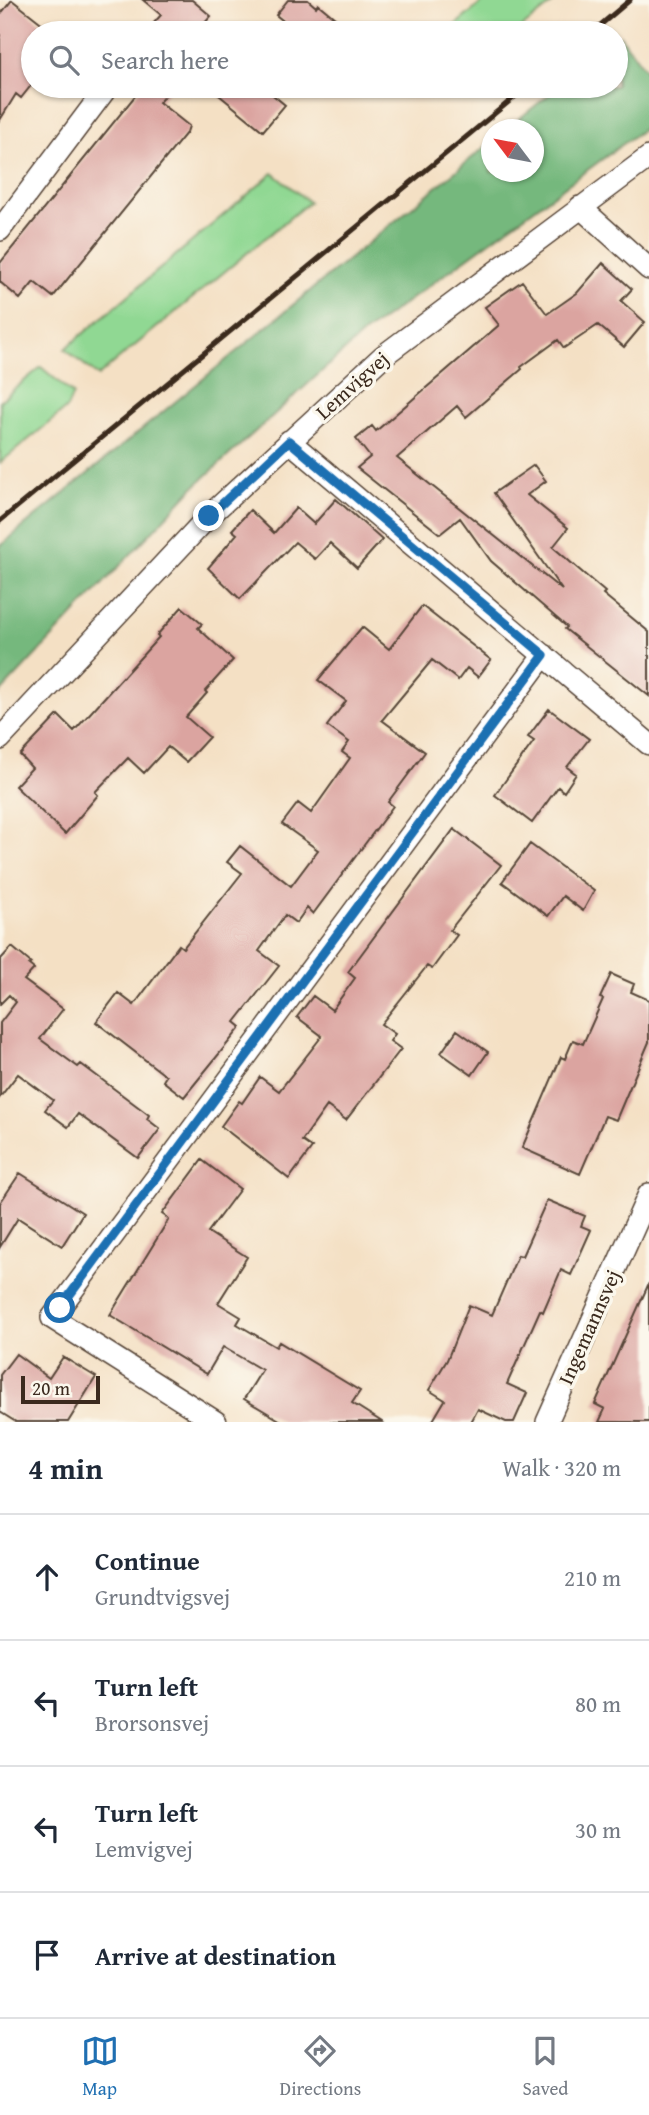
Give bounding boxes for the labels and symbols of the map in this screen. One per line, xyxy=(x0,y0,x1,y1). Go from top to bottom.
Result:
north arrow xyxy=(481,119,544,182)
street label: Lemvigvej xyxy=(308,344,396,426)
route end xyxy=(193,500,224,531)
street label: Ingemannsvej xyxy=(550,1265,628,1389)
route start xyxy=(44,1292,75,1323)
scale bar xyxy=(21,1373,100,1405)

